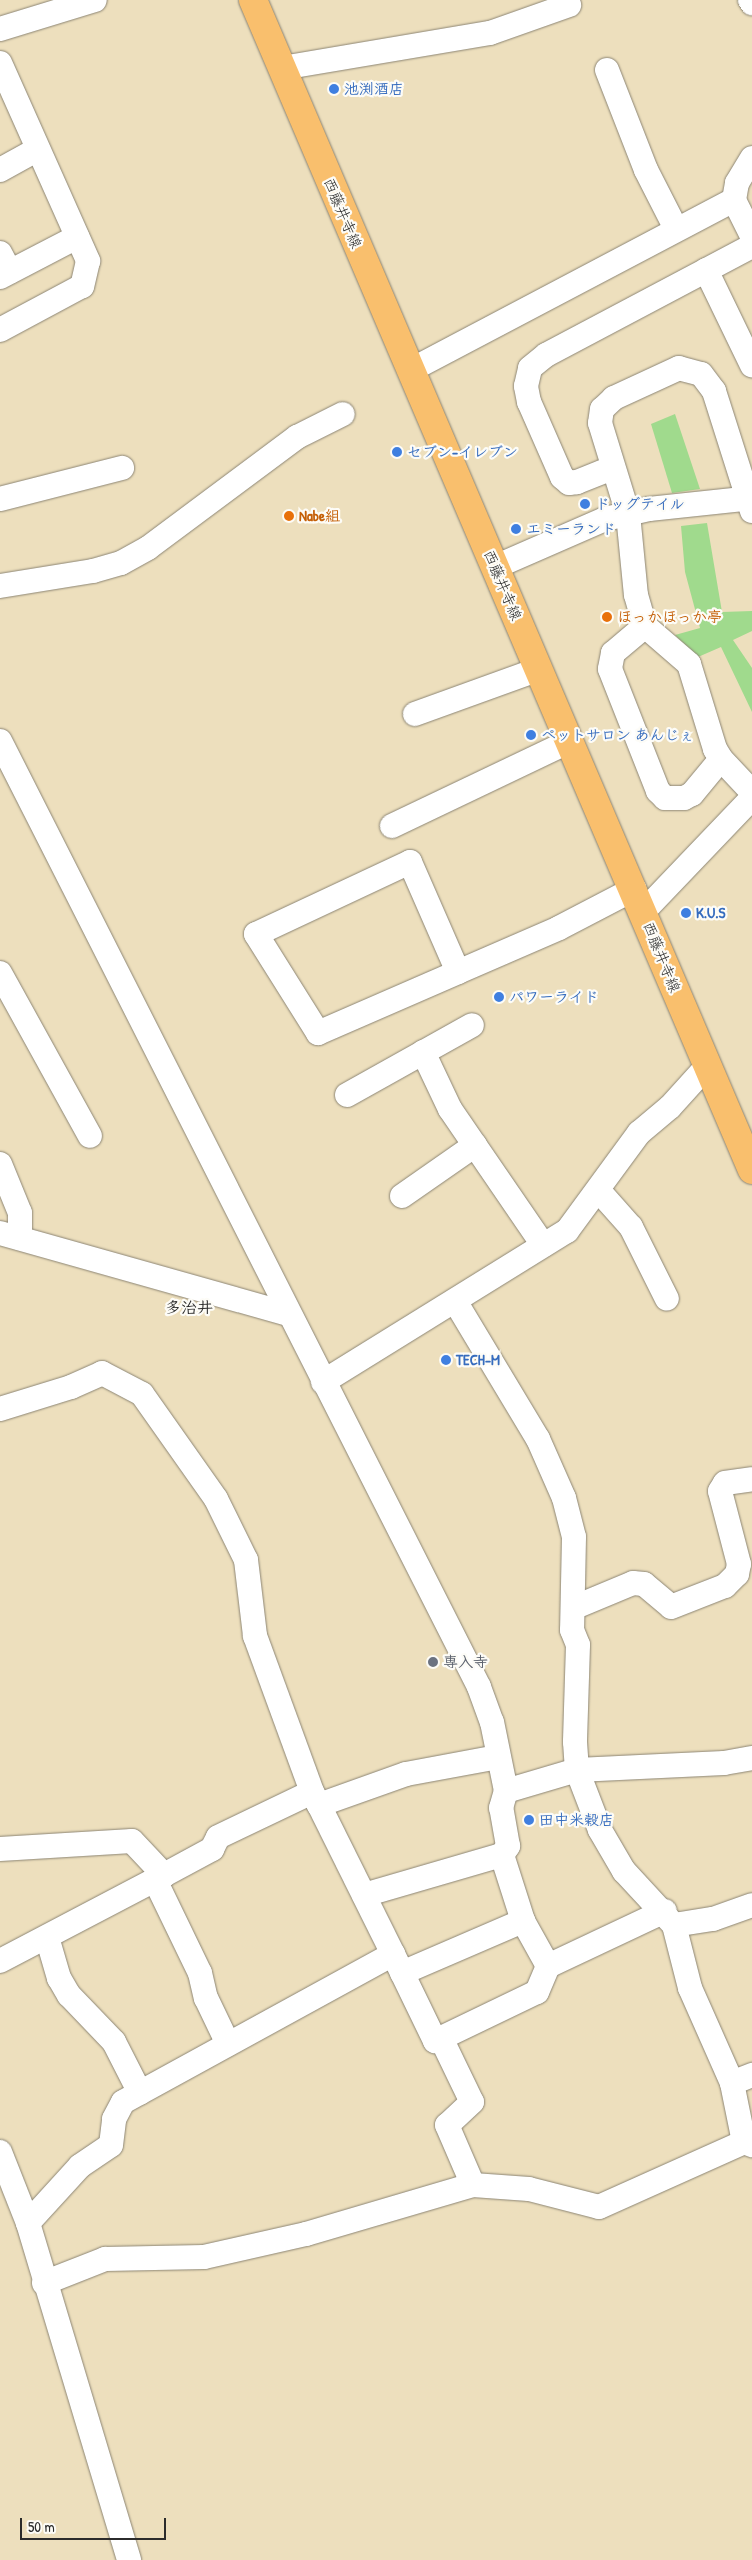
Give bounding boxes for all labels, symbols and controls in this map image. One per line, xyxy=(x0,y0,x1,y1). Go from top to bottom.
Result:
place label: 池渕酒店 xyxy=(344,80,404,98)
marker: 池渕酒店 xyxy=(328,83,340,95)
street label: 西藤井寺線 xyxy=(320,175,366,251)
place label: セブン-イレブン xyxy=(407,443,518,461)
marker: セブン-イレブン xyxy=(391,446,403,458)
place label: ドッグテイル xyxy=(595,495,685,513)
marker: ドッグテイル xyxy=(579,498,591,510)
place label: Nabe組 xyxy=(299,507,340,525)
marker: Nabe組 xyxy=(283,510,295,522)
place label: エミーランド xyxy=(526,520,616,538)
marker: エミーランド xyxy=(510,523,522,535)
street label: 西藤井寺線 xyxy=(480,547,526,623)
place label: ほっかほっか亭 xyxy=(617,608,722,626)
marker: ほっかほっか亭 xyxy=(601,611,613,623)
place label: ペットサロン あんじぇ xyxy=(541,726,694,744)
marker: ペットサロン あんじぇ xyxy=(525,729,537,741)
place label: K.U.S xyxy=(696,904,725,922)
marker: K.U.S xyxy=(680,907,692,919)
street label: 西藤井寺線 xyxy=(640,919,684,995)
place label: パワーライド xyxy=(509,988,599,1006)
marker: パワーライド xyxy=(493,991,505,1003)
district label: 多治井 xyxy=(165,1297,213,1317)
place label: TECH-M xyxy=(456,1351,500,1369)
marker: TECH-M xyxy=(440,1354,452,1366)
place label: 専入寺 xyxy=(443,1653,488,1671)
marker: 専入寺 xyxy=(427,1656,439,1668)
place label: 田中米穀店 xyxy=(539,1811,614,1829)
marker: 田中米穀店 xyxy=(523,1814,535,1826)
scale bar xyxy=(22,2508,169,2540)
text: 50 m xyxy=(28,2516,55,2537)

